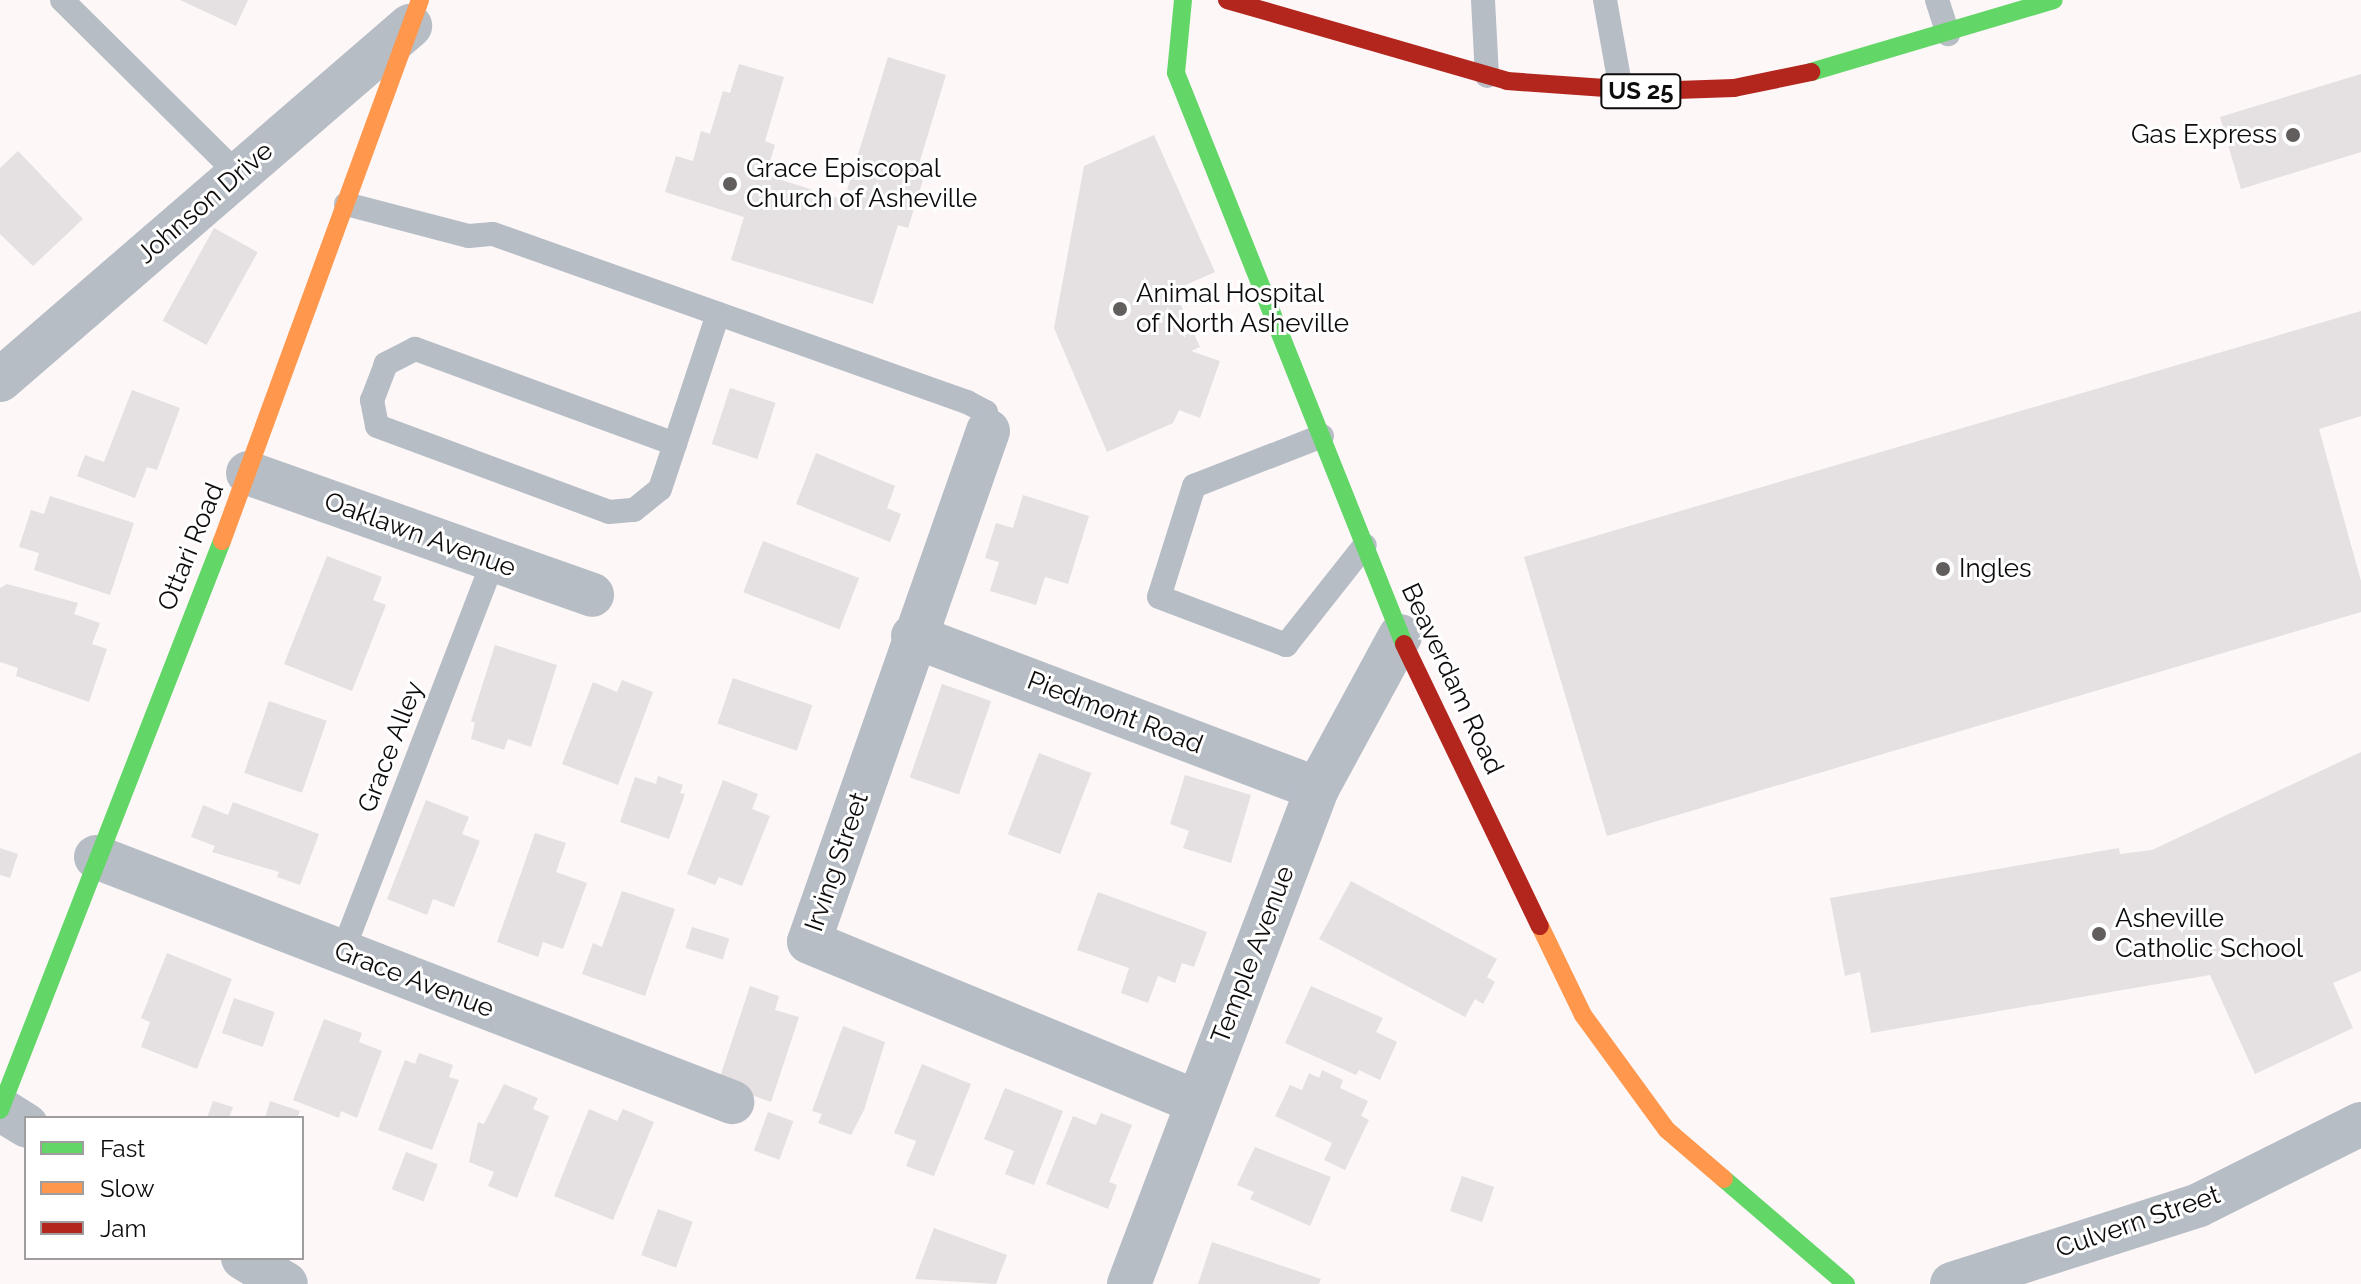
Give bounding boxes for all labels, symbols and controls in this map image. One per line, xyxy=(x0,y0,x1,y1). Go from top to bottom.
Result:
road number: US 25 xyxy=(1599,71,1683,111)
place label: Gas Express xyxy=(2131,119,2277,151)
marker: Gas Express xyxy=(2284,126,2302,144)
street label: Johnson Drive xyxy=(131,135,279,271)
place label: Grace Episcopal Church of Asheville xyxy=(746,153,979,214)
marker: Grace Episcopal Church of Asheville xyxy=(721,175,739,193)
place label: Animal Hospital of North Asheville xyxy=(1136,278,1350,340)
marker: Animal Hospital of North Asheville xyxy=(1111,300,1129,318)
street label: Ottari Road xyxy=(151,479,231,615)
street label: Oaklawn Avenue xyxy=(320,486,520,584)
place label: Ingles xyxy=(1959,553,2032,585)
marker: Ingles xyxy=(1934,560,1952,578)
street label: Beaverdam Road xyxy=(1394,579,1510,779)
street label: Piedmont Road xyxy=(1023,665,1207,761)
street label: Grace Alley xyxy=(352,677,430,817)
street label: Irving Street xyxy=(799,788,875,936)
street label: Temple Avenue xyxy=(1205,861,1301,1049)
place label: Asheville Catholic School xyxy=(2115,903,2303,964)
marker: Asheville Catholic School xyxy=(2090,925,2108,943)
street label: Grace Avenue xyxy=(329,935,499,1025)
legend xyxy=(24,1116,304,1260)
text: Fast xyxy=(100,1134,145,1163)
text: Slow xyxy=(100,1174,154,1203)
street label: Culvern Street xyxy=(2052,1179,2224,1265)
text: Jam xyxy=(100,1214,146,1243)

